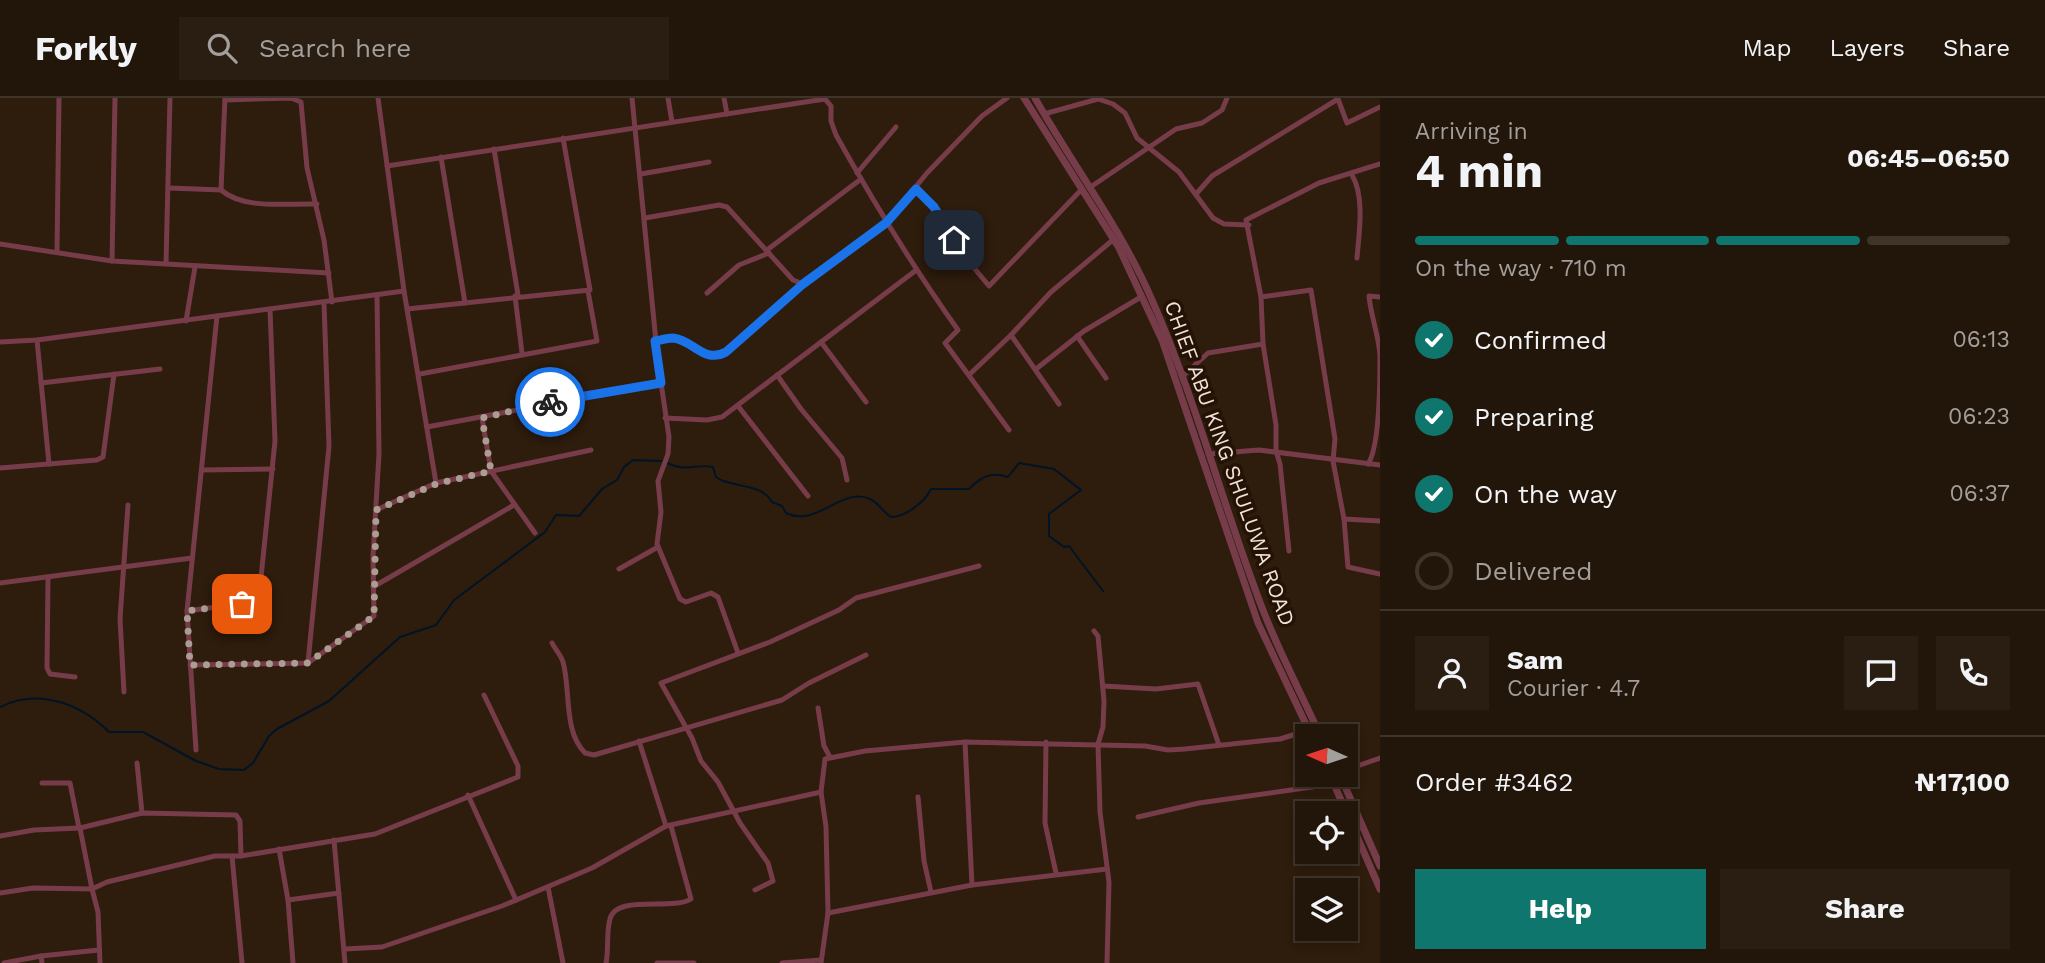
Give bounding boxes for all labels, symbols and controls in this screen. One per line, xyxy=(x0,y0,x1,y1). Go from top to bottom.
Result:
search box xyxy=(179,17,669,80)
text: Forkly xyxy=(35,29,137,68)
icon: search xyxy=(203,29,241,67)
text: Search here xyxy=(259,33,411,63)
text: Map xyxy=(1743,34,1791,62)
text: Layers xyxy=(1829,34,1905,62)
text: Share xyxy=(1943,34,2010,62)
text: Arriving in xyxy=(1415,118,1528,145)
text: 06:45–06:50 xyxy=(1847,143,2010,173)
text: 4 min xyxy=(1415,144,1543,198)
pin xyxy=(924,210,984,270)
icon: home xyxy=(935,221,973,259)
text: On the way · 710 m xyxy=(1415,255,1627,282)
street label: CHIEF ABU KING SHULUWA ROAD xyxy=(1159,297,1301,629)
icon: check xyxy=(1415,321,1453,359)
text: Confirmed xyxy=(1474,325,1607,355)
text: 06:13 xyxy=(1953,326,2010,353)
courier xyxy=(515,367,585,437)
icon: bike xyxy=(531,383,569,421)
icon: check xyxy=(1415,398,1453,436)
text: Preparing xyxy=(1474,402,1594,432)
text: 06:23 xyxy=(1948,403,2010,430)
icon: check xyxy=(1415,475,1453,513)
text: On the way xyxy=(1474,479,1617,509)
text: 06:37 xyxy=(1950,480,2010,507)
text: Delivered xyxy=(1474,556,1593,586)
pin xyxy=(212,574,272,634)
icon: bag xyxy=(223,585,261,623)
button: person xyxy=(1415,636,1489,710)
button: chat xyxy=(1844,636,1918,710)
button: phone xyxy=(1936,636,2010,710)
text: Sam xyxy=(1507,645,1563,675)
text: Courier · 4.7 xyxy=(1507,675,1640,702)
north arrow xyxy=(1295,724,1358,788)
map controls xyxy=(1295,724,1358,941)
text: Order #3462 xyxy=(1415,767,1573,797)
text: ₦17,100 xyxy=(1915,767,2010,797)
button: locate xyxy=(1295,801,1358,864)
button: Help xyxy=(1415,869,1706,949)
button: Share xyxy=(1720,869,2010,949)
button: layers xyxy=(1295,878,1358,941)

